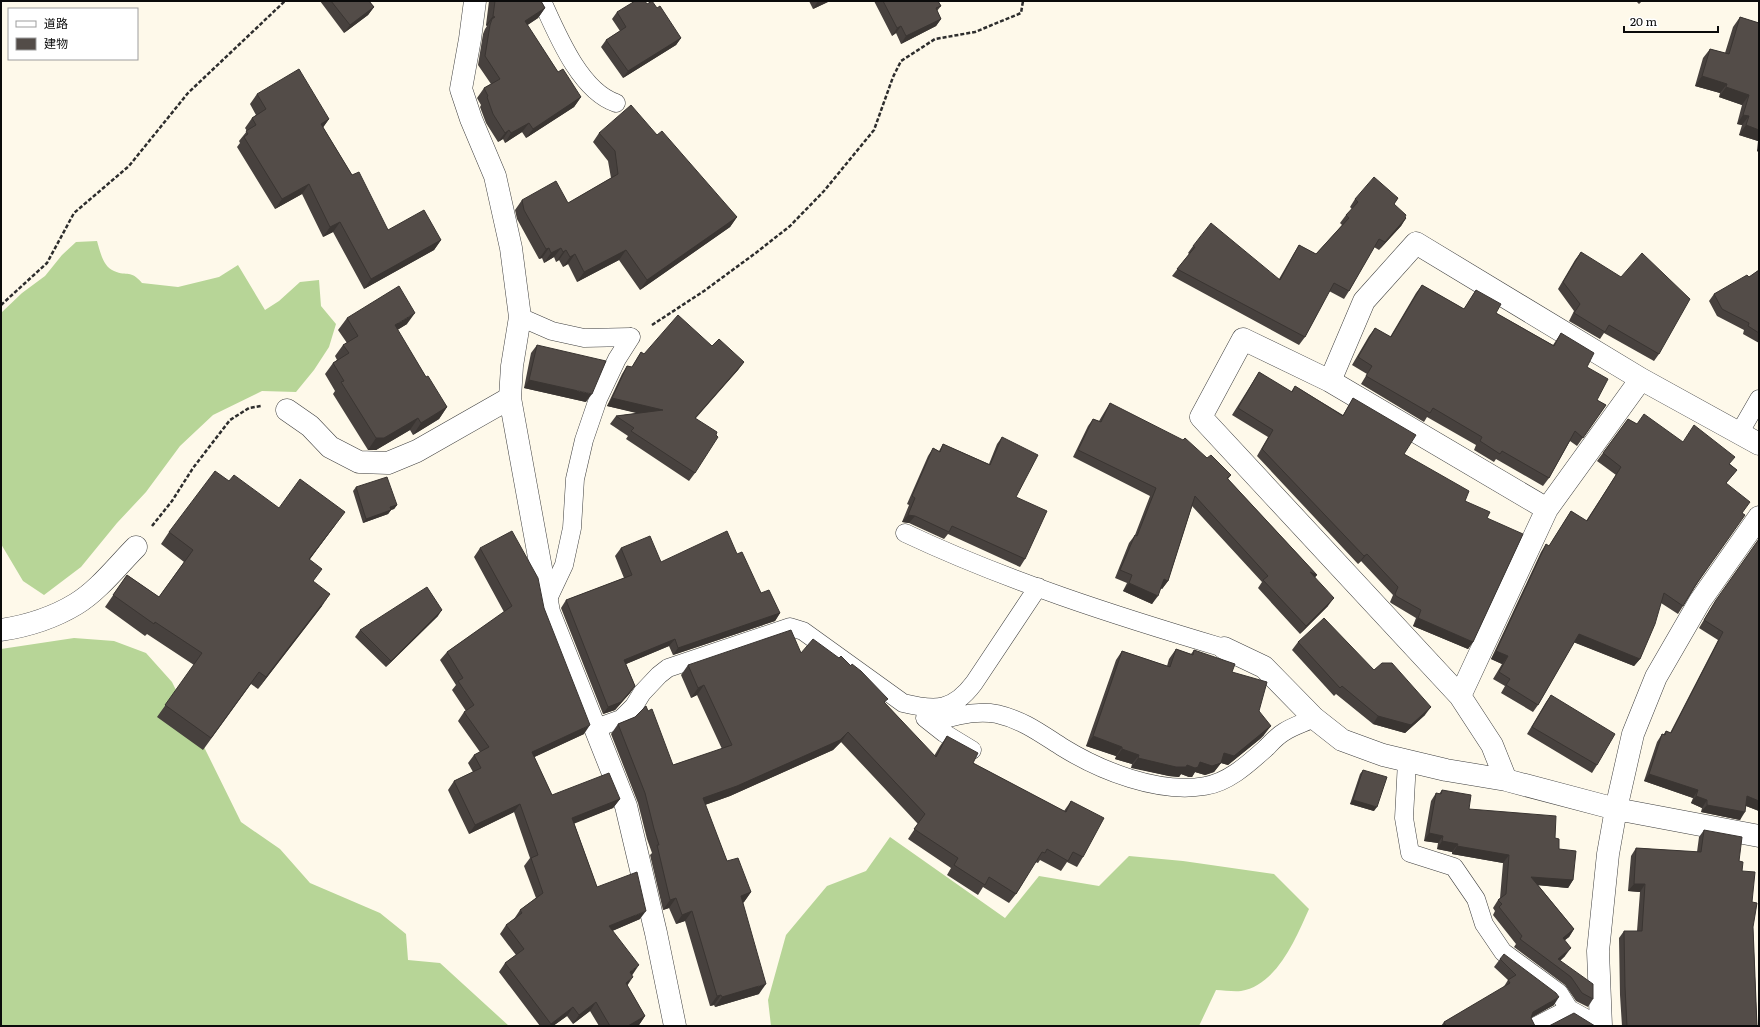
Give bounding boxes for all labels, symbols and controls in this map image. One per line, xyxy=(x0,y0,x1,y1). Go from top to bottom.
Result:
legend xyxy=(8,8,138,60)
scale bar xyxy=(1624,8,1718,34)
text: 20 m xyxy=(1630,12,1657,30)
text: 道路 xyxy=(44,14,68,32)
text: 建物 xyxy=(44,34,68,52)

